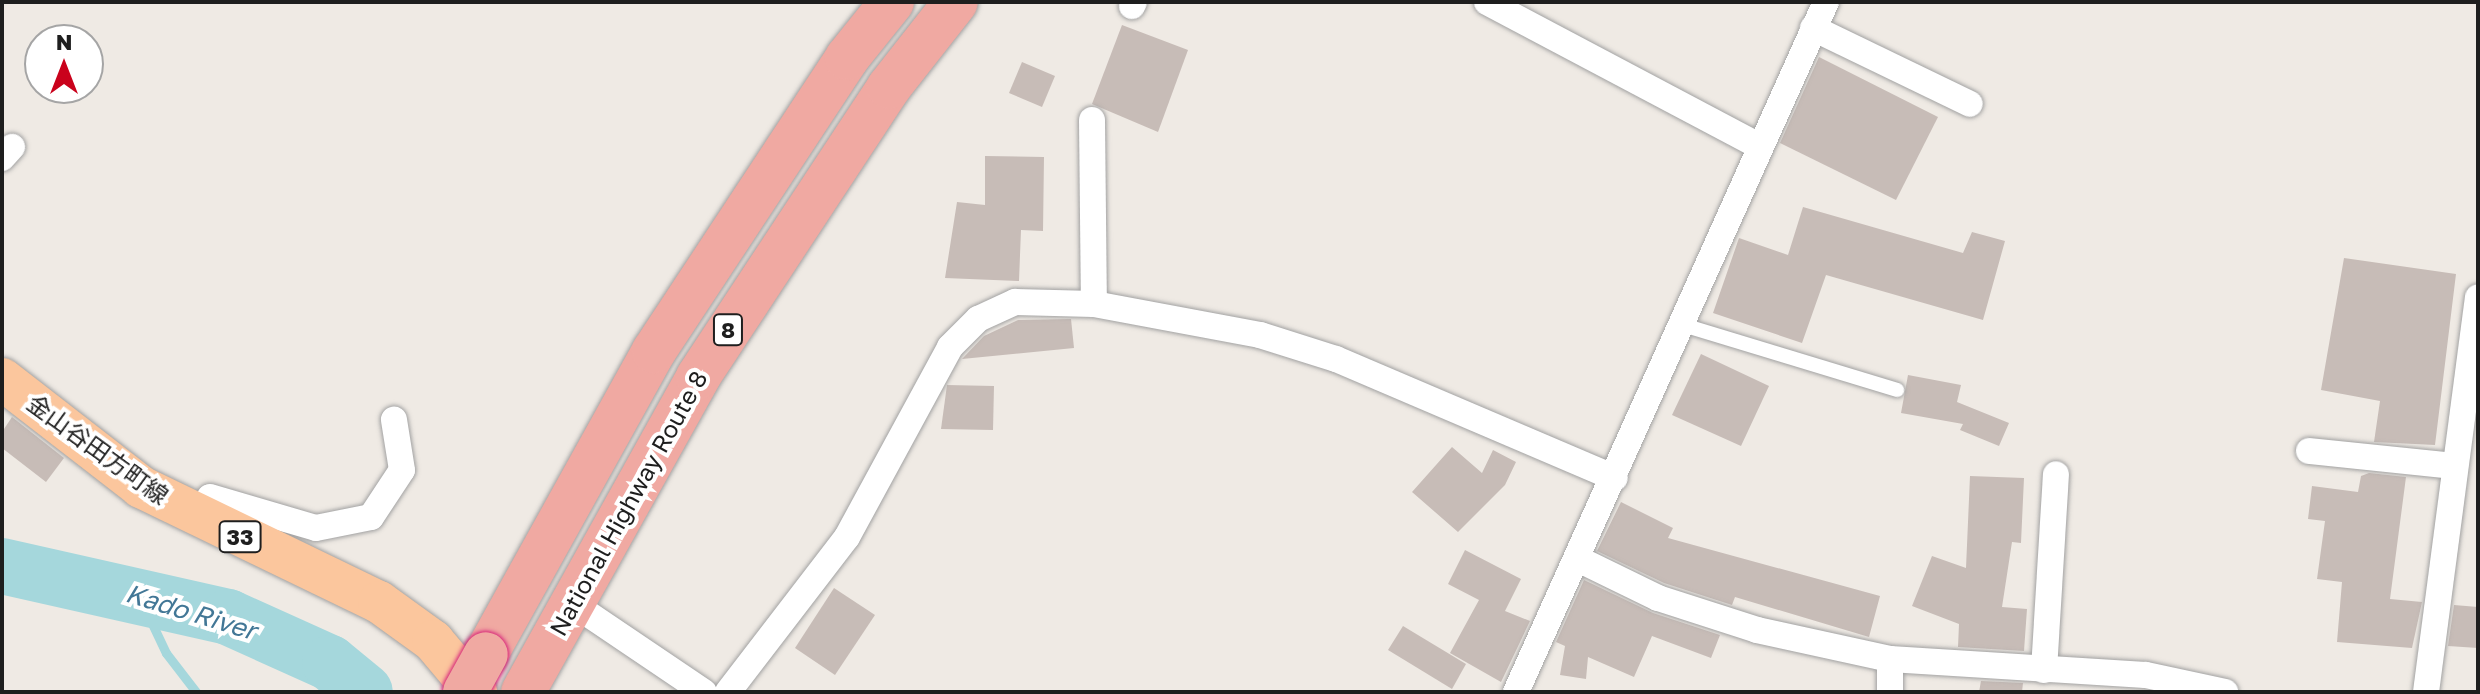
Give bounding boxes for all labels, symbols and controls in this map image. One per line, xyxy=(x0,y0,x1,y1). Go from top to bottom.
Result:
north arrow xyxy=(24,24,104,104)
text: N xyxy=(56,28,72,55)
road number: 8 xyxy=(712,312,744,348)
street label: National Highway Route 8 xyxy=(543,365,713,641)
street label: 金山谷田方町線 xyxy=(22,388,174,510)
road number: 33 xyxy=(218,519,262,555)
water label: Kado River xyxy=(122,577,260,647)

